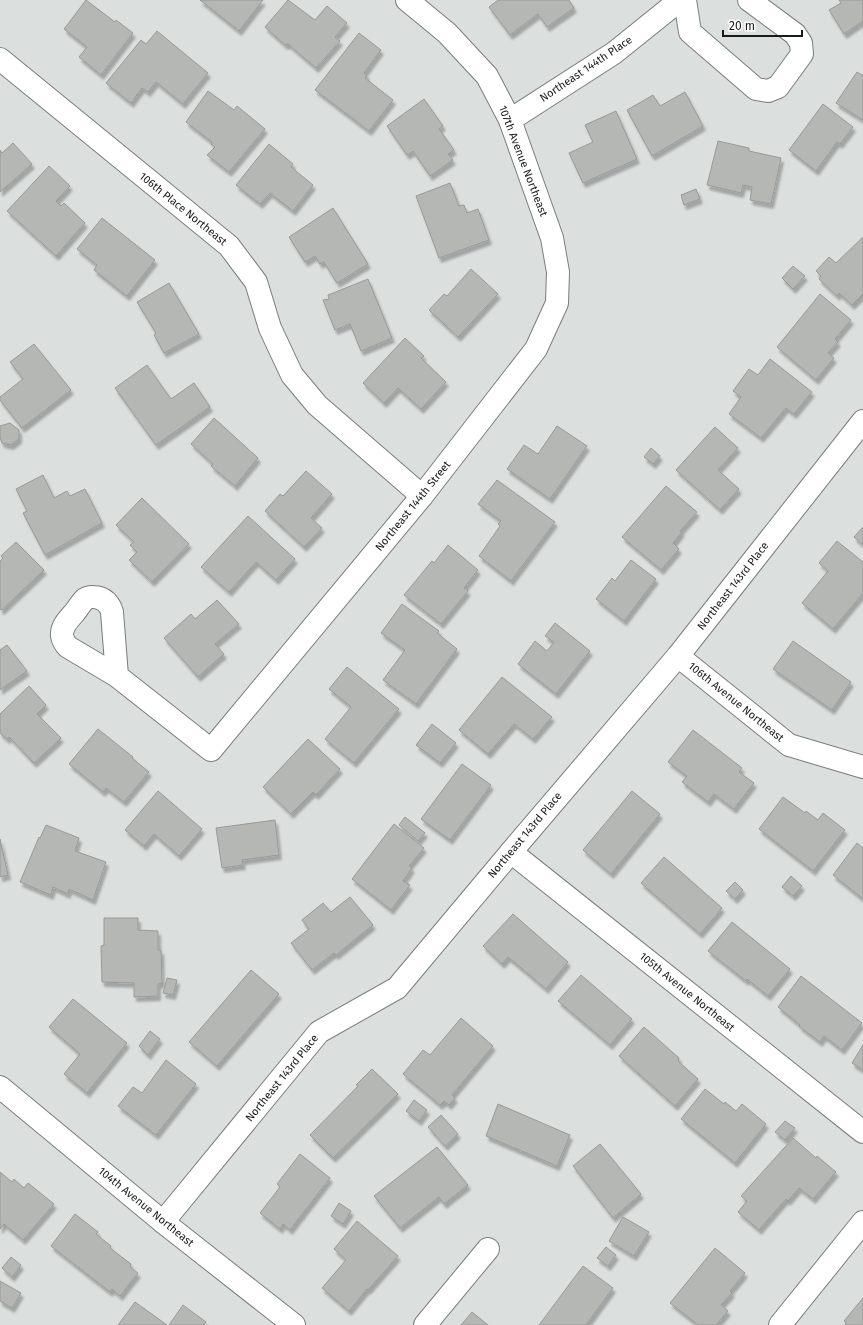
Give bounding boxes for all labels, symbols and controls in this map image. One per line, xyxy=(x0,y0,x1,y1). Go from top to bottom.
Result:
scale bar xyxy=(723,12,802,38)
text: 20 m xyxy=(729,19,755,33)
street label: Northeast 144th Place xyxy=(537,33,635,105)
street label: 107th Avenue Northeast xyxy=(496,104,550,218)
street label: 106th Place Northeast xyxy=(137,170,229,248)
street label: Northeast 144th Street xyxy=(373,458,453,554)
street label: Northeast 143rd Place xyxy=(695,539,771,633)
street label: 106th Avenue Northeast xyxy=(686,660,786,745)
street label: Northeast 143rd Place xyxy=(485,789,565,881)
street label: 105th Avenue Northeast xyxy=(637,950,737,1034)
street label: Northeast 143rd Place xyxy=(243,1032,321,1124)
street label: 104th Avenue Northeast xyxy=(96,1165,196,1250)

